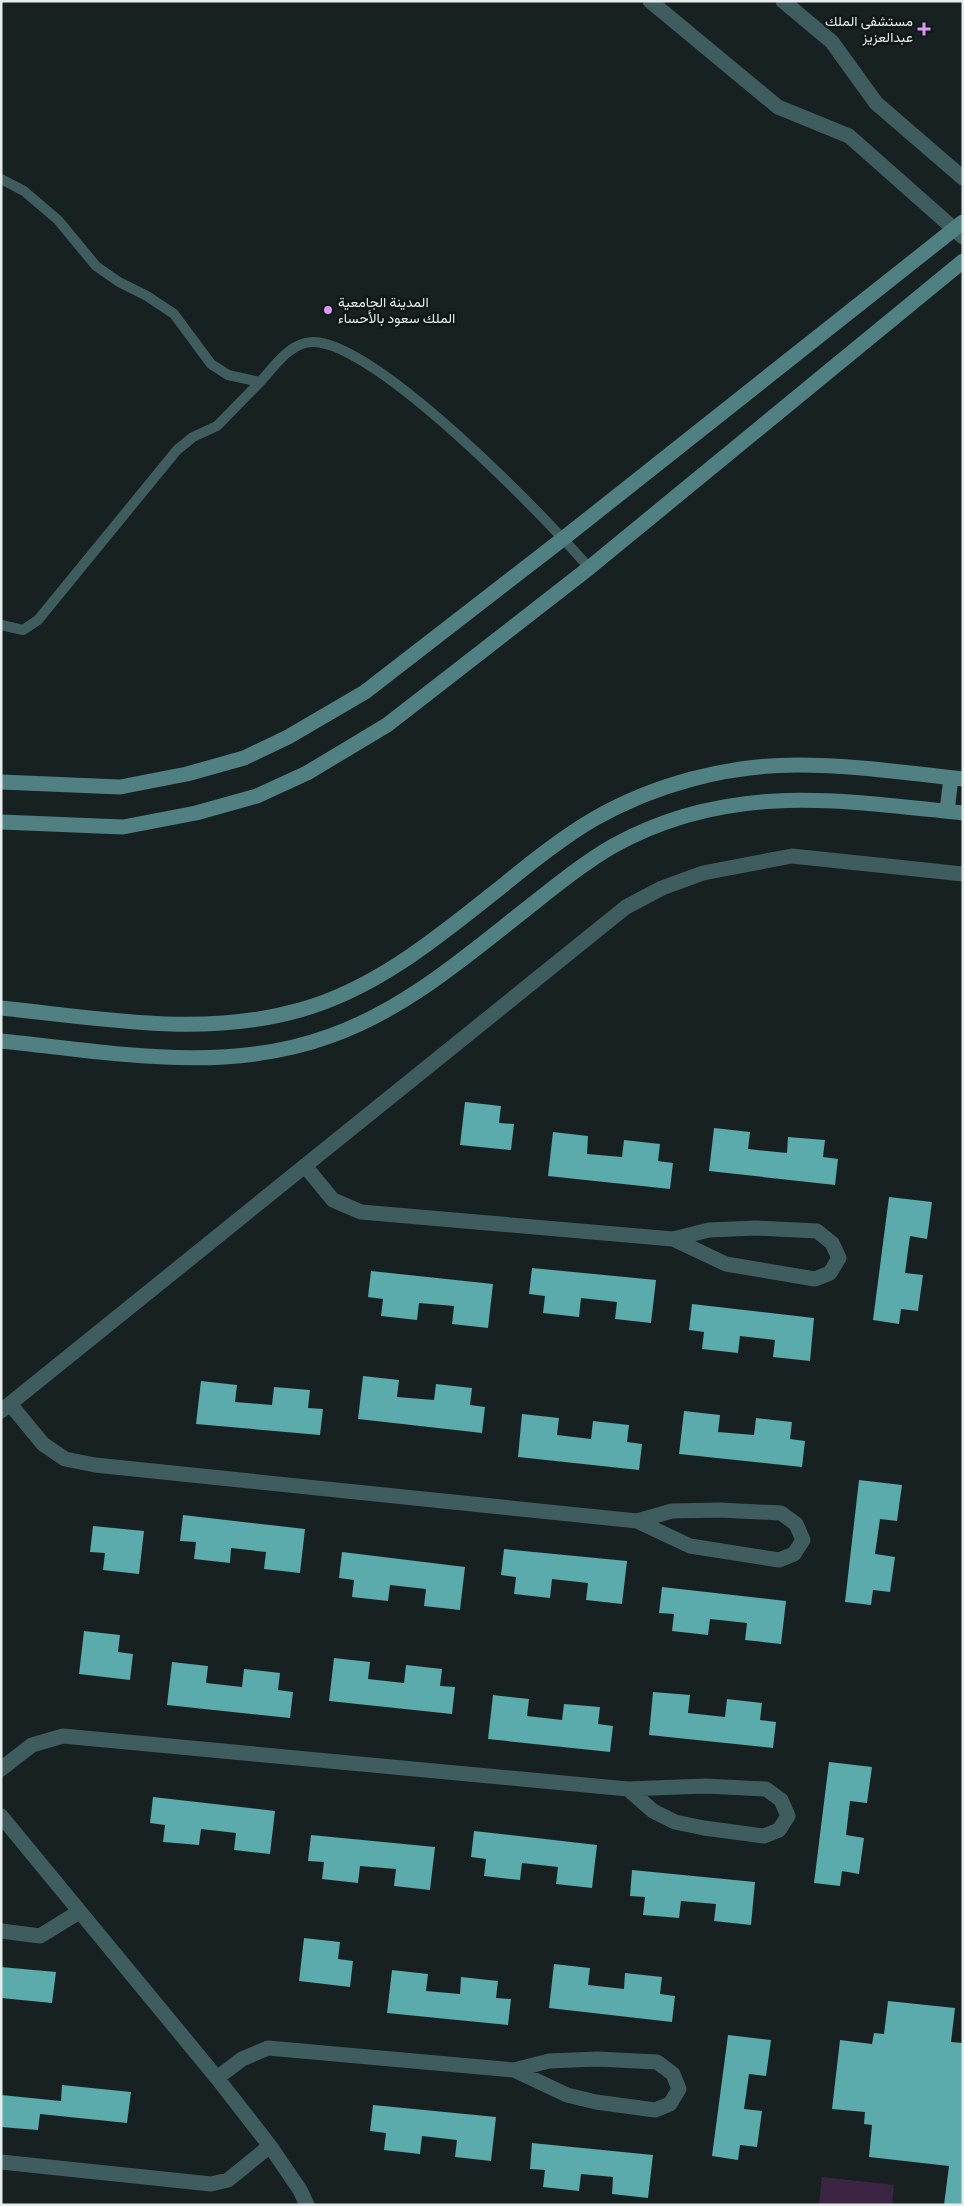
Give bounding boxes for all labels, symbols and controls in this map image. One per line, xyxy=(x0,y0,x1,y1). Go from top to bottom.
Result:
place label: مستشفى الملك عبدالعزيز xyxy=(825,12,913,46)
marker: مستشفى الملك عبدالعزيز xyxy=(917,22,931,36)
place label: المدينة الجامعية الملك سعود بالأحساء xyxy=(338,293,455,327)
marker: المدينة الجامعية الملك سعود بالأحساء xyxy=(322,304,334,316)

